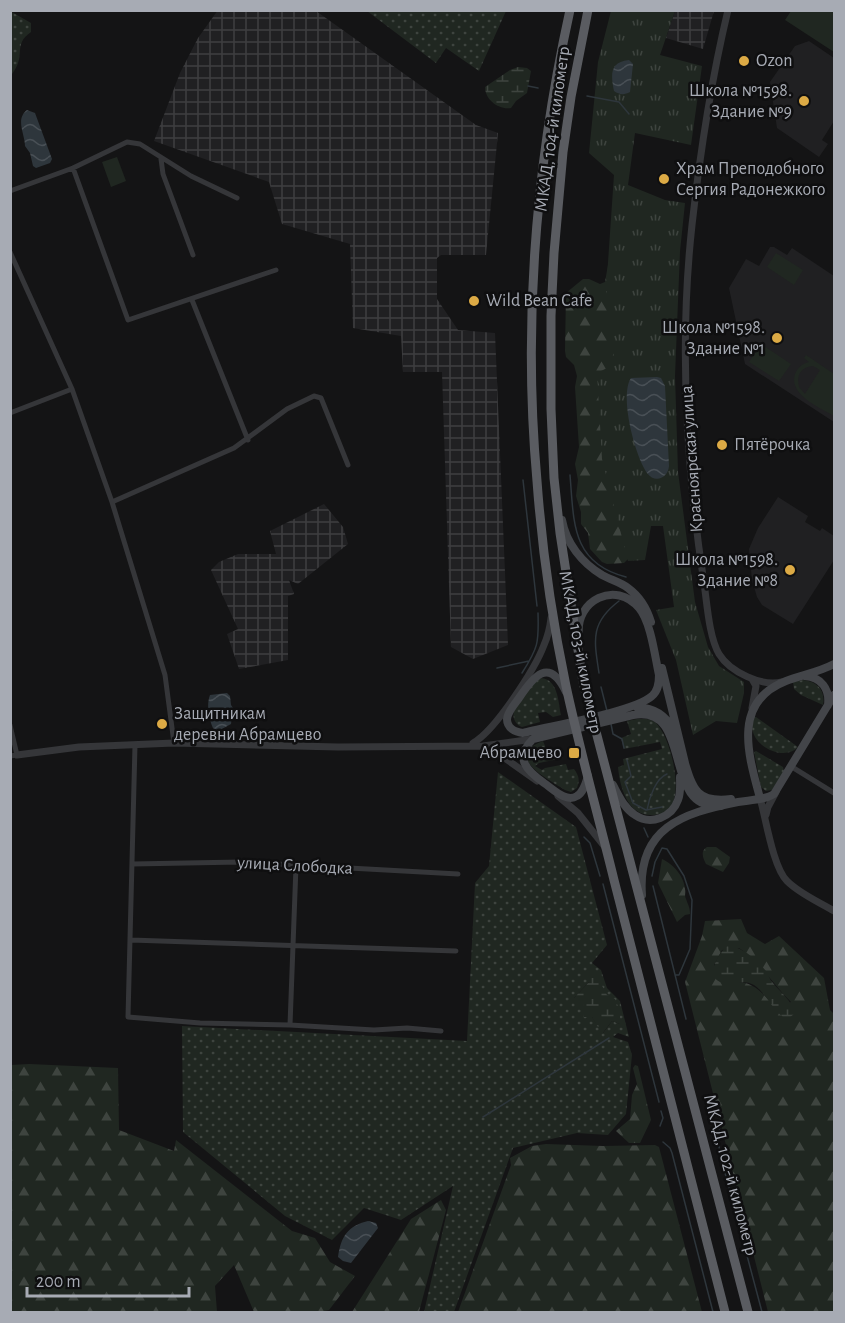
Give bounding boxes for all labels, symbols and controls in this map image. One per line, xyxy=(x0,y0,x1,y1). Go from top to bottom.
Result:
street label: МКАД, 104-й километр xyxy=(532,45,574,213)
place label: Ozon xyxy=(756,52,793,70)
marker: Ozon xyxy=(737,54,751,68)
place label: Школа №1598. Здание №9 xyxy=(689,82,792,121)
marker: Школа №1598. Здание №9 xyxy=(797,94,811,108)
place label: Храм Преподобного Сергия Радонежкого xyxy=(676,159,825,199)
marker: Храм Преподобного Сергия Радонежкого xyxy=(657,172,671,186)
place label: Wild Bean Cafe xyxy=(486,292,592,310)
marker: Wild Bean Cafe xyxy=(467,294,481,308)
place label: Школа №1598. Здание №1 xyxy=(662,319,765,358)
marker: Школа №1598. Здание №1 xyxy=(770,331,784,345)
street label: Красноярская улица xyxy=(678,385,706,533)
place label: Пятёрочка xyxy=(734,436,811,454)
marker: Пятёрочка xyxy=(715,438,729,452)
place label: Школа №1598. Здание №8 xyxy=(675,551,778,590)
marker: Школа №1598. Здание №8 xyxy=(783,563,797,577)
street label: МКАД, 103-й километр xyxy=(555,569,605,735)
place label: Защитникам деревни Абрамцево xyxy=(174,705,321,744)
marker: Защитникам деревни Абрамцево xyxy=(155,717,169,731)
place label: Абрамцево xyxy=(480,743,562,762)
marker: Абрамцево xyxy=(567,746,581,760)
street label: улица Слободка xyxy=(236,853,353,878)
street label: МКАД, 102-й километр xyxy=(700,1092,760,1258)
scale bar xyxy=(27,1260,189,1298)
text: 200 m xyxy=(36,1273,81,1291)

